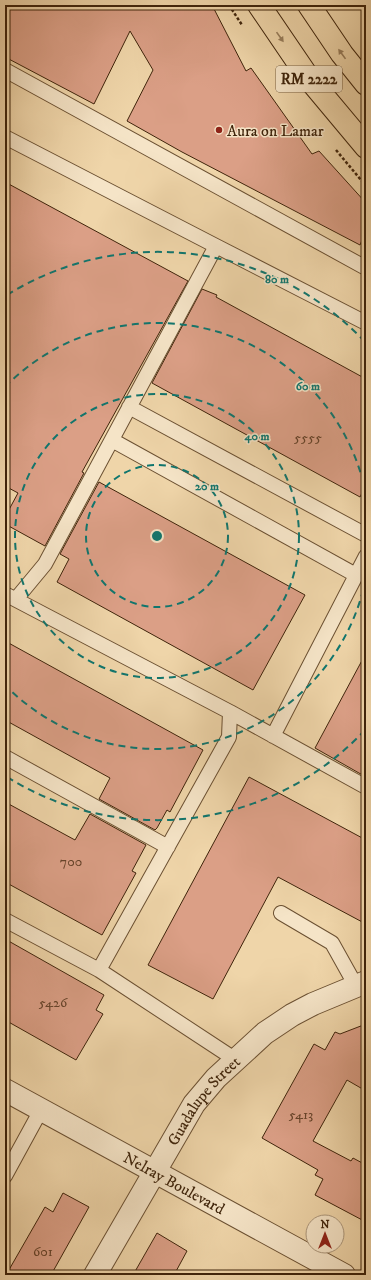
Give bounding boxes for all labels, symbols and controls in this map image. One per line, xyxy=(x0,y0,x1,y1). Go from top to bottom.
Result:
one-way arrow xyxy=(276,32,284,43)
one-way arrow xyxy=(338,48,346,59)
road number: RM 2222 xyxy=(276,66,342,92)
place label: Aura on Lamar xyxy=(227,121,324,141)
marker: Aura on Lamar xyxy=(214,125,224,135)
text: 80 m xyxy=(265,272,289,287)
text: 60 m xyxy=(296,379,320,394)
text: 40 m xyxy=(244,429,269,444)
house number: 5555 xyxy=(294,429,322,447)
text: 20 m xyxy=(195,479,219,494)
centre of rings xyxy=(150,529,164,543)
house number: 700 xyxy=(60,853,82,871)
house number: 5426 xyxy=(39,994,68,1012)
street label: Guadalupe Street xyxy=(163,1052,245,1149)
house number: 5413 xyxy=(289,1106,313,1124)
street label: Nelray Boulevard xyxy=(120,1148,228,1219)
north arrow xyxy=(305,1214,345,1254)
text: N xyxy=(320,1218,330,1232)
house number: 601 xyxy=(33,1243,53,1261)

